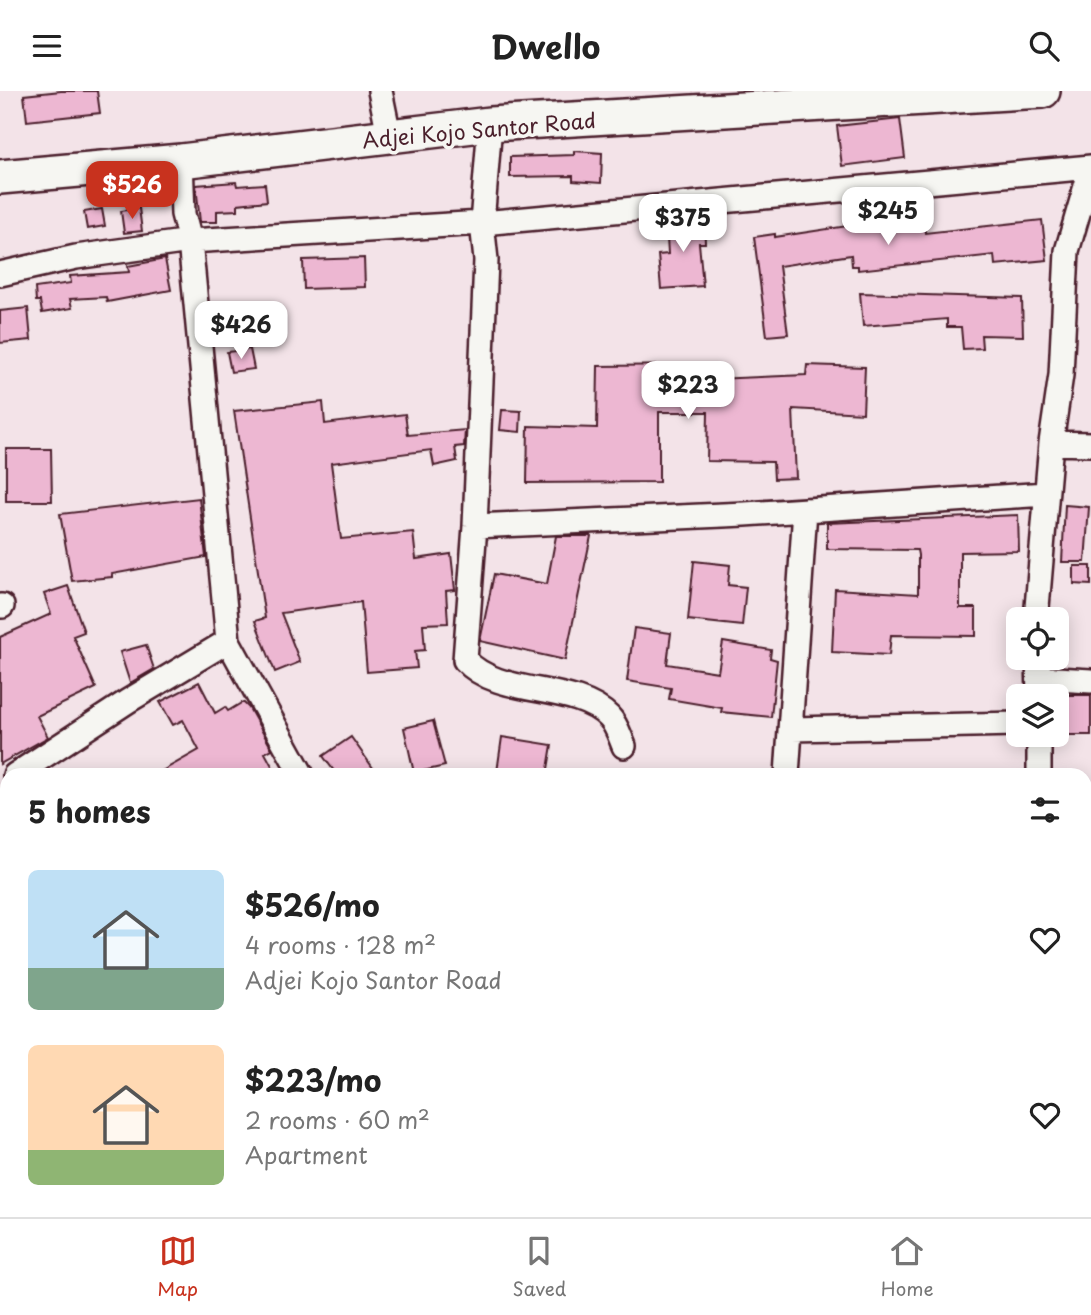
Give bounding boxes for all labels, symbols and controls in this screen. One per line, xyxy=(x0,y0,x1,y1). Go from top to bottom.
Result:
text: Dwello xyxy=(491,22,600,70)
icon: menu xyxy=(28,27,66,65)
icon: search xyxy=(1025,27,1063,65)
street label: Adjei Kojo Santor Road xyxy=(361,103,597,155)
pin: $526 xyxy=(91,162,173,221)
text: $526 xyxy=(102,166,162,201)
pin: $245 xyxy=(847,187,929,247)
text: $245 xyxy=(858,192,918,227)
pin: $375 xyxy=(642,195,724,254)
text: $375 xyxy=(655,199,711,234)
pin: $426 xyxy=(200,301,282,361)
text: $426 xyxy=(211,306,271,341)
pin: $223 xyxy=(647,361,729,421)
text: $223 xyxy=(658,366,718,401)
map controls xyxy=(1006,607,1069,747)
button: locate xyxy=(1006,607,1069,670)
button: layers xyxy=(1006,684,1069,747)
text: 5 homes xyxy=(28,788,151,833)
icon: filters xyxy=(1026,791,1064,829)
text: $526/mo xyxy=(245,882,380,927)
icon: home xyxy=(84,898,168,982)
icon: heart xyxy=(1026,921,1064,959)
text: 4 rooms · 128 m² xyxy=(245,927,436,962)
text: Adjei Kojo Santor Road xyxy=(245,962,502,997)
text: $223/mo xyxy=(245,1057,381,1102)
icon: home xyxy=(84,1073,168,1157)
icon: heart xyxy=(1026,1096,1064,1134)
text: 2 rooms · 60 m² xyxy=(245,1102,430,1137)
text: Apartment xyxy=(245,1137,368,1172)
tab: Map xyxy=(157,1232,198,1302)
tab: Saved xyxy=(512,1232,566,1302)
tab: Home xyxy=(881,1232,934,1302)

